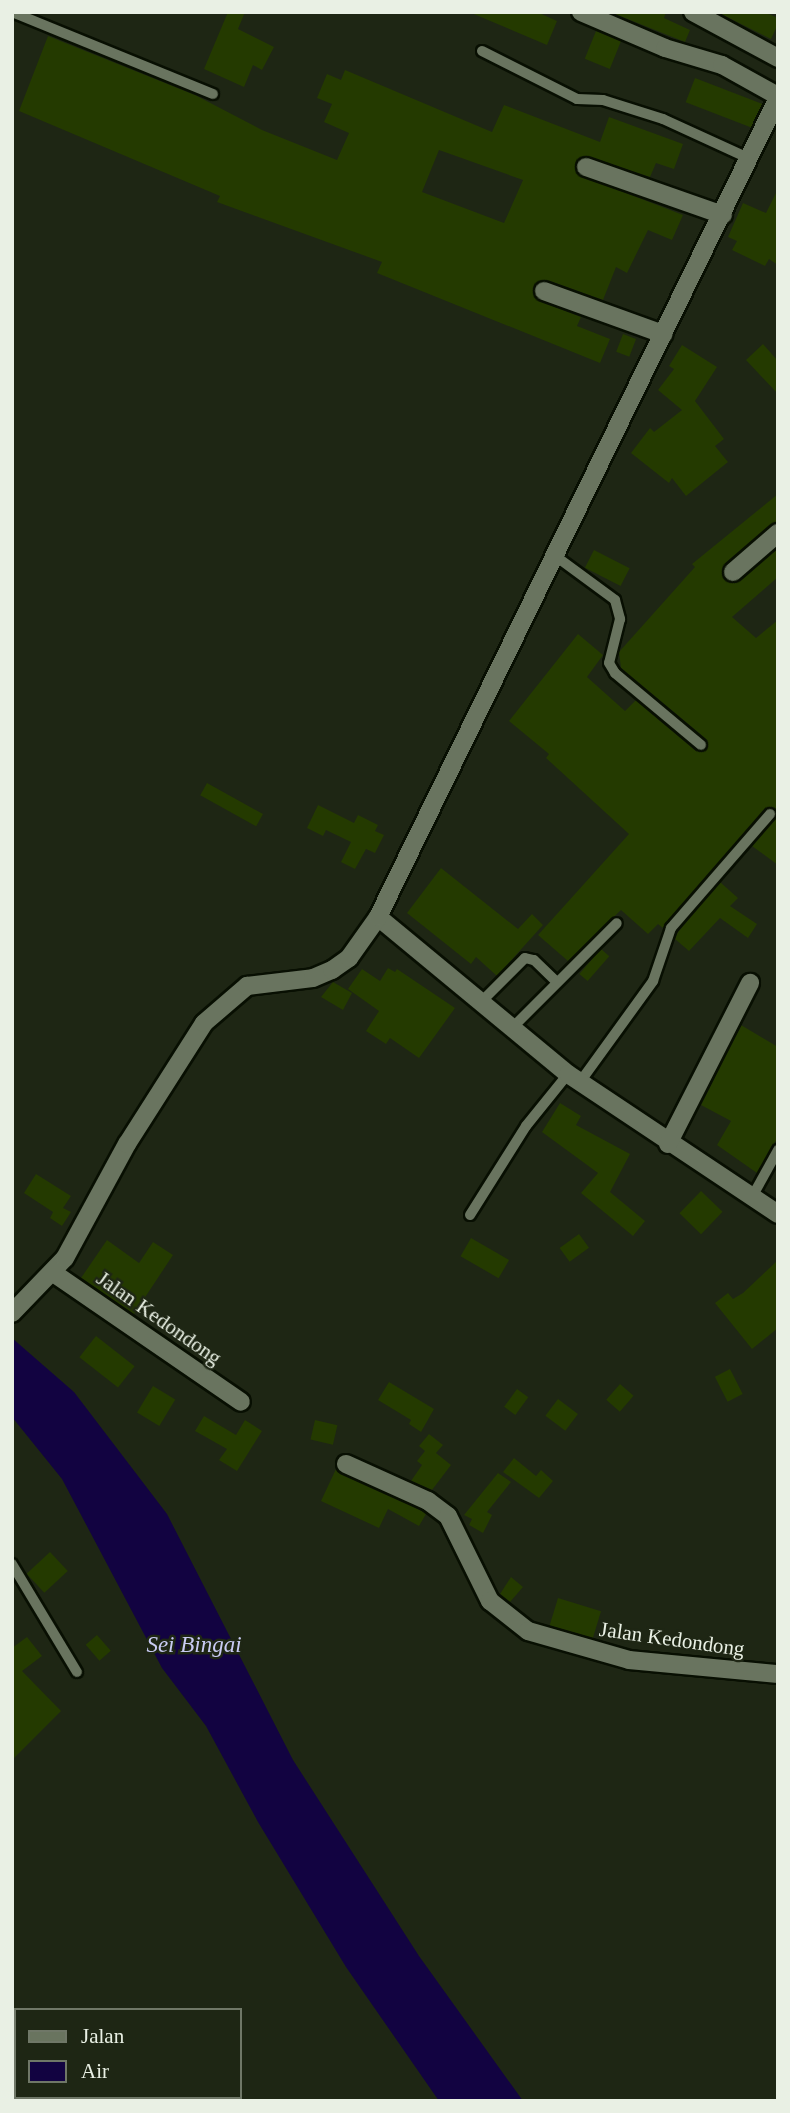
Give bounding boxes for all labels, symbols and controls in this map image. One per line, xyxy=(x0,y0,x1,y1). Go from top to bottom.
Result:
street label: Jalan Kedondong xyxy=(92,1266,226,1370)
street label: Jalan Kedondong xyxy=(598,1616,746,1662)
water label: Sei Bingai xyxy=(146,1631,242,1659)
legend xyxy=(14,2008,242,2099)
text: Jalan xyxy=(81,2024,124,2048)
text: Air xyxy=(81,2059,109,2083)

